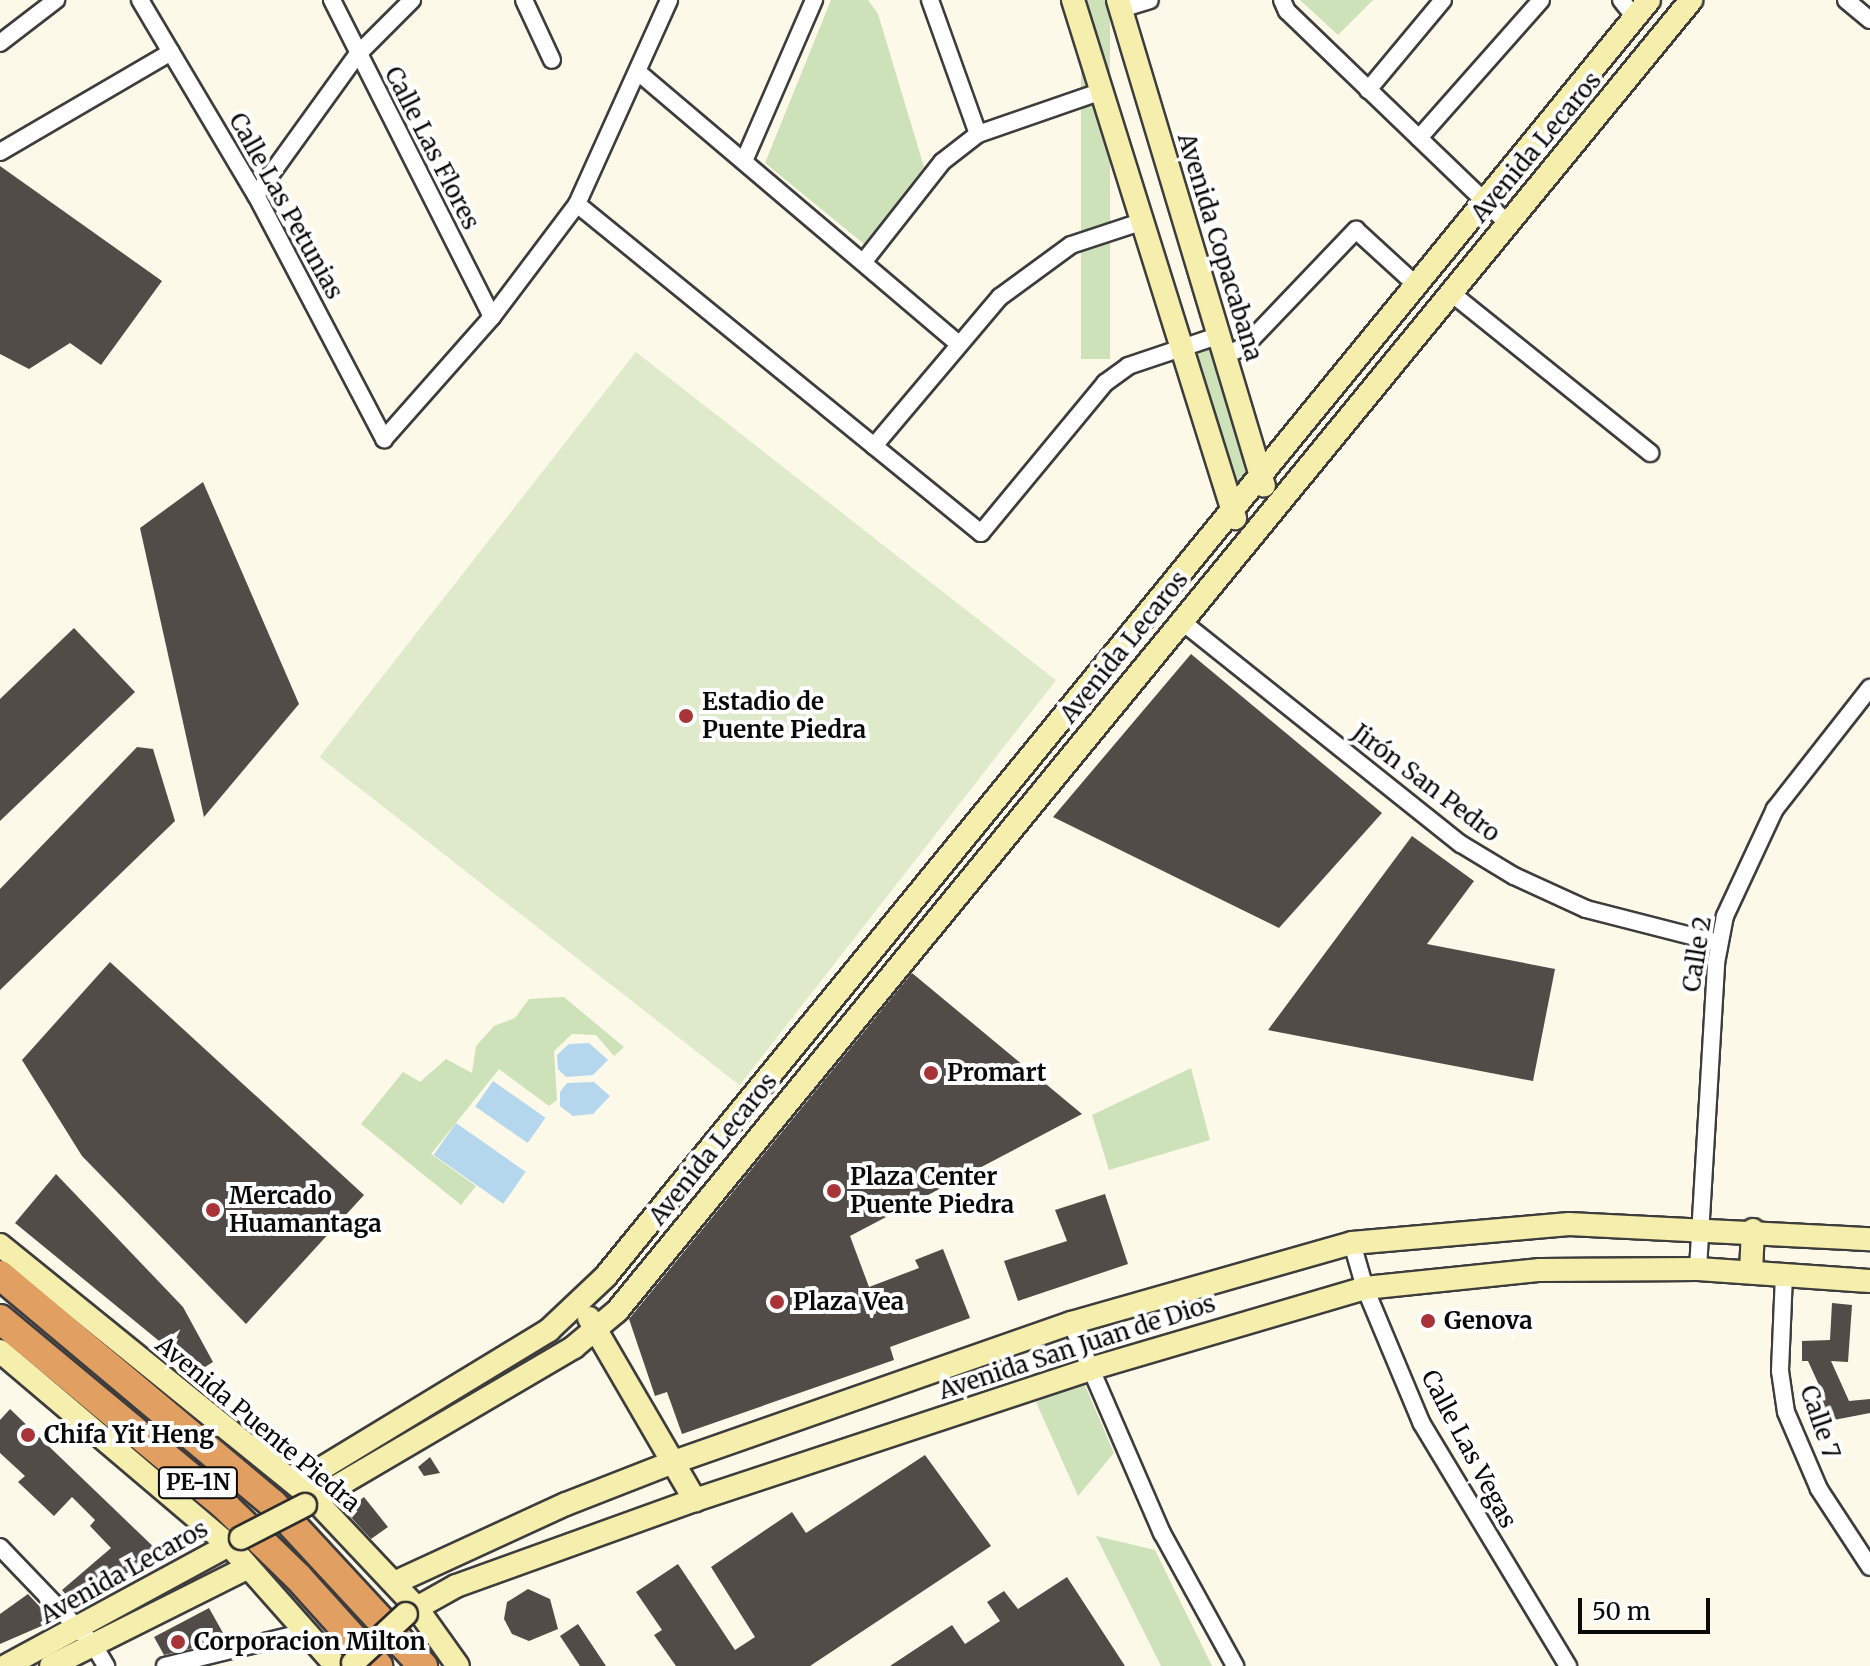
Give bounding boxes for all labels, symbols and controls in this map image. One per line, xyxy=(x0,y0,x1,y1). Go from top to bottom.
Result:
street label: Calle Las Flores xyxy=(379,62,485,234)
street label: Avenida Lecaros xyxy=(1465,66,1607,228)
street label: Calle Las Petunias xyxy=(223,108,349,304)
street label: Avenida Copacabana xyxy=(1172,130,1268,364)
street label: Avenida Lecaros xyxy=(1054,565,1194,729)
place label: Estadio de Puente Piedra xyxy=(702,688,866,744)
marker: Estadio de Puente Piedra xyxy=(677,707,695,725)
street label: Jirón San Pedro xyxy=(1346,718,1506,848)
street label: Calle 2 xyxy=(1677,914,1717,994)
place label: Promart xyxy=(947,1059,1046,1087)
marker: Promart xyxy=(922,1064,940,1082)
street label: Avenida Lecaros xyxy=(643,1067,783,1231)
place label: Plaza Center Puente Piedra xyxy=(850,1163,1014,1219)
place label: Mercado Huamantaga xyxy=(229,1182,382,1238)
marker: Plaza Center Puente Piedra xyxy=(825,1182,843,1200)
marker: Mercado Huamantaga xyxy=(204,1201,222,1219)
place label: Plaza Vea xyxy=(793,1288,904,1316)
street label: Avenida San Juan de Dios xyxy=(935,1289,1219,1405)
marker: Plaza Vea xyxy=(768,1293,786,1311)
place label: Genova xyxy=(1444,1307,1533,1335)
marker: Genova xyxy=(1419,1312,1437,1330)
street label: Avenida Puente Piedra xyxy=(150,1330,366,1518)
street label: Calle Las Vegas xyxy=(1415,1365,1523,1533)
street label: Calle 7 xyxy=(1794,1382,1846,1462)
place label: Chifa Yit Heng xyxy=(44,1421,214,1449)
marker: Chifa Yit Heng xyxy=(19,1426,37,1444)
road number: PE-1N xyxy=(156,1465,240,1501)
street label: Avenida Lecaros xyxy=(35,1514,213,1630)
scale bar xyxy=(1582,1582,1714,1632)
text: 50 m xyxy=(1592,1596,1651,1627)
place label: Corporacion Milton xyxy=(194,1628,426,1656)
marker: Corporacion Milton xyxy=(169,1633,187,1651)

